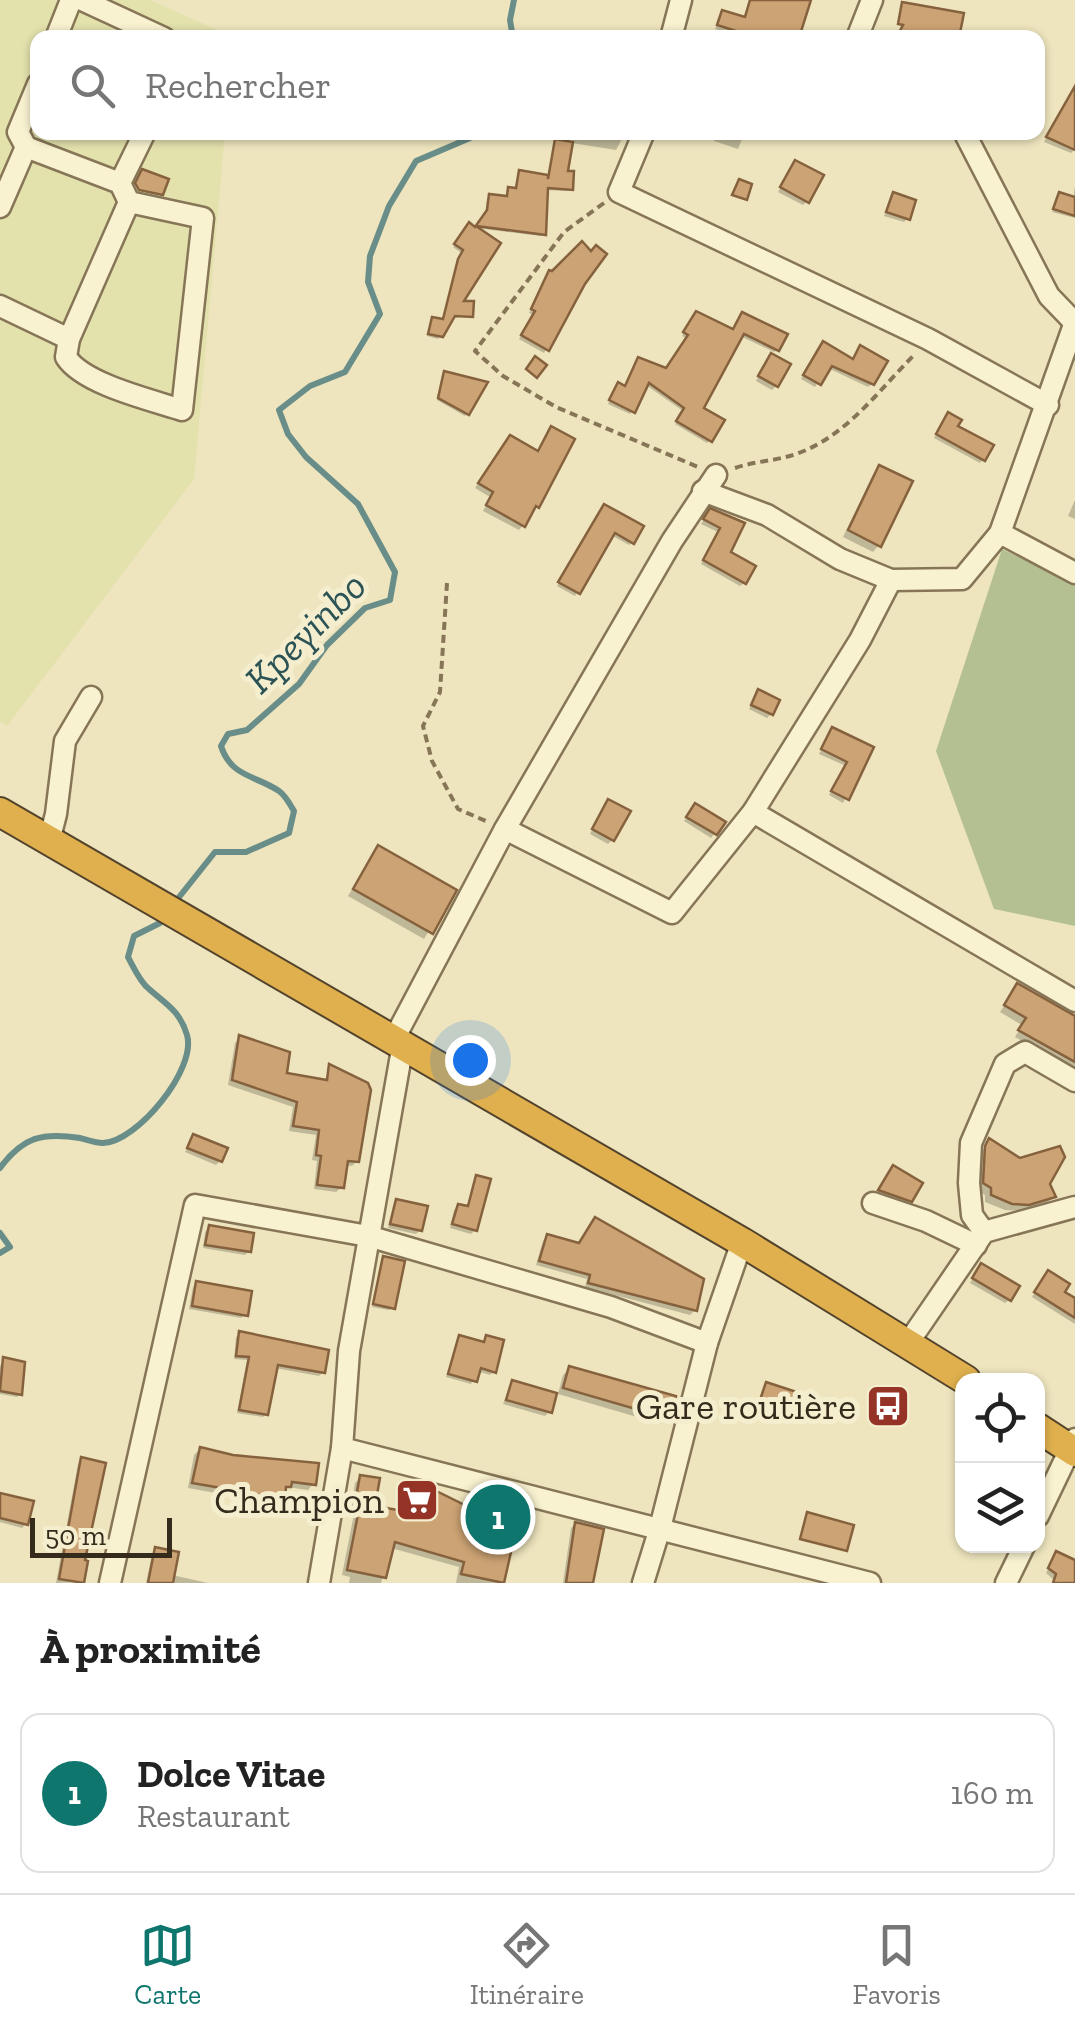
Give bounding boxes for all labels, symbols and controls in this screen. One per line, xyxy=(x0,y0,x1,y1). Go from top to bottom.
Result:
search box xyxy=(30,30,1045,140)
icon: search xyxy=(65,58,120,113)
text: Rechercher xyxy=(145,62,331,108)
water label: Kpeyinbo xyxy=(234,561,376,703)
your location xyxy=(445,1035,496,1086)
map controls xyxy=(955,1373,1045,1553)
button: locate xyxy=(955,1373,1045,1463)
place label: Gare routière xyxy=(636,1383,856,1429)
bus stop icon: Gare routière xyxy=(865,1383,911,1429)
button: layers xyxy=(955,1463,1045,1553)
place label: Champion xyxy=(214,1477,384,1523)
supermarket icon: Champion xyxy=(394,1477,440,1523)
pin: 1 xyxy=(466,1480,530,1554)
scale bar xyxy=(30,1513,172,1558)
text: 50 m xyxy=(45,1519,106,1552)
text: À proximité xyxy=(40,1623,261,1674)
text: Dolce Vitae xyxy=(137,1751,325,1797)
text: 1 xyxy=(68,1774,81,1812)
text: 160 m xyxy=(950,1774,1033,1812)
text: Restaurant xyxy=(137,1797,290,1835)
tab: Carte xyxy=(134,1918,201,2011)
tab: Itinéraire xyxy=(470,1918,584,2011)
tab: Favoris xyxy=(852,1918,941,2011)

